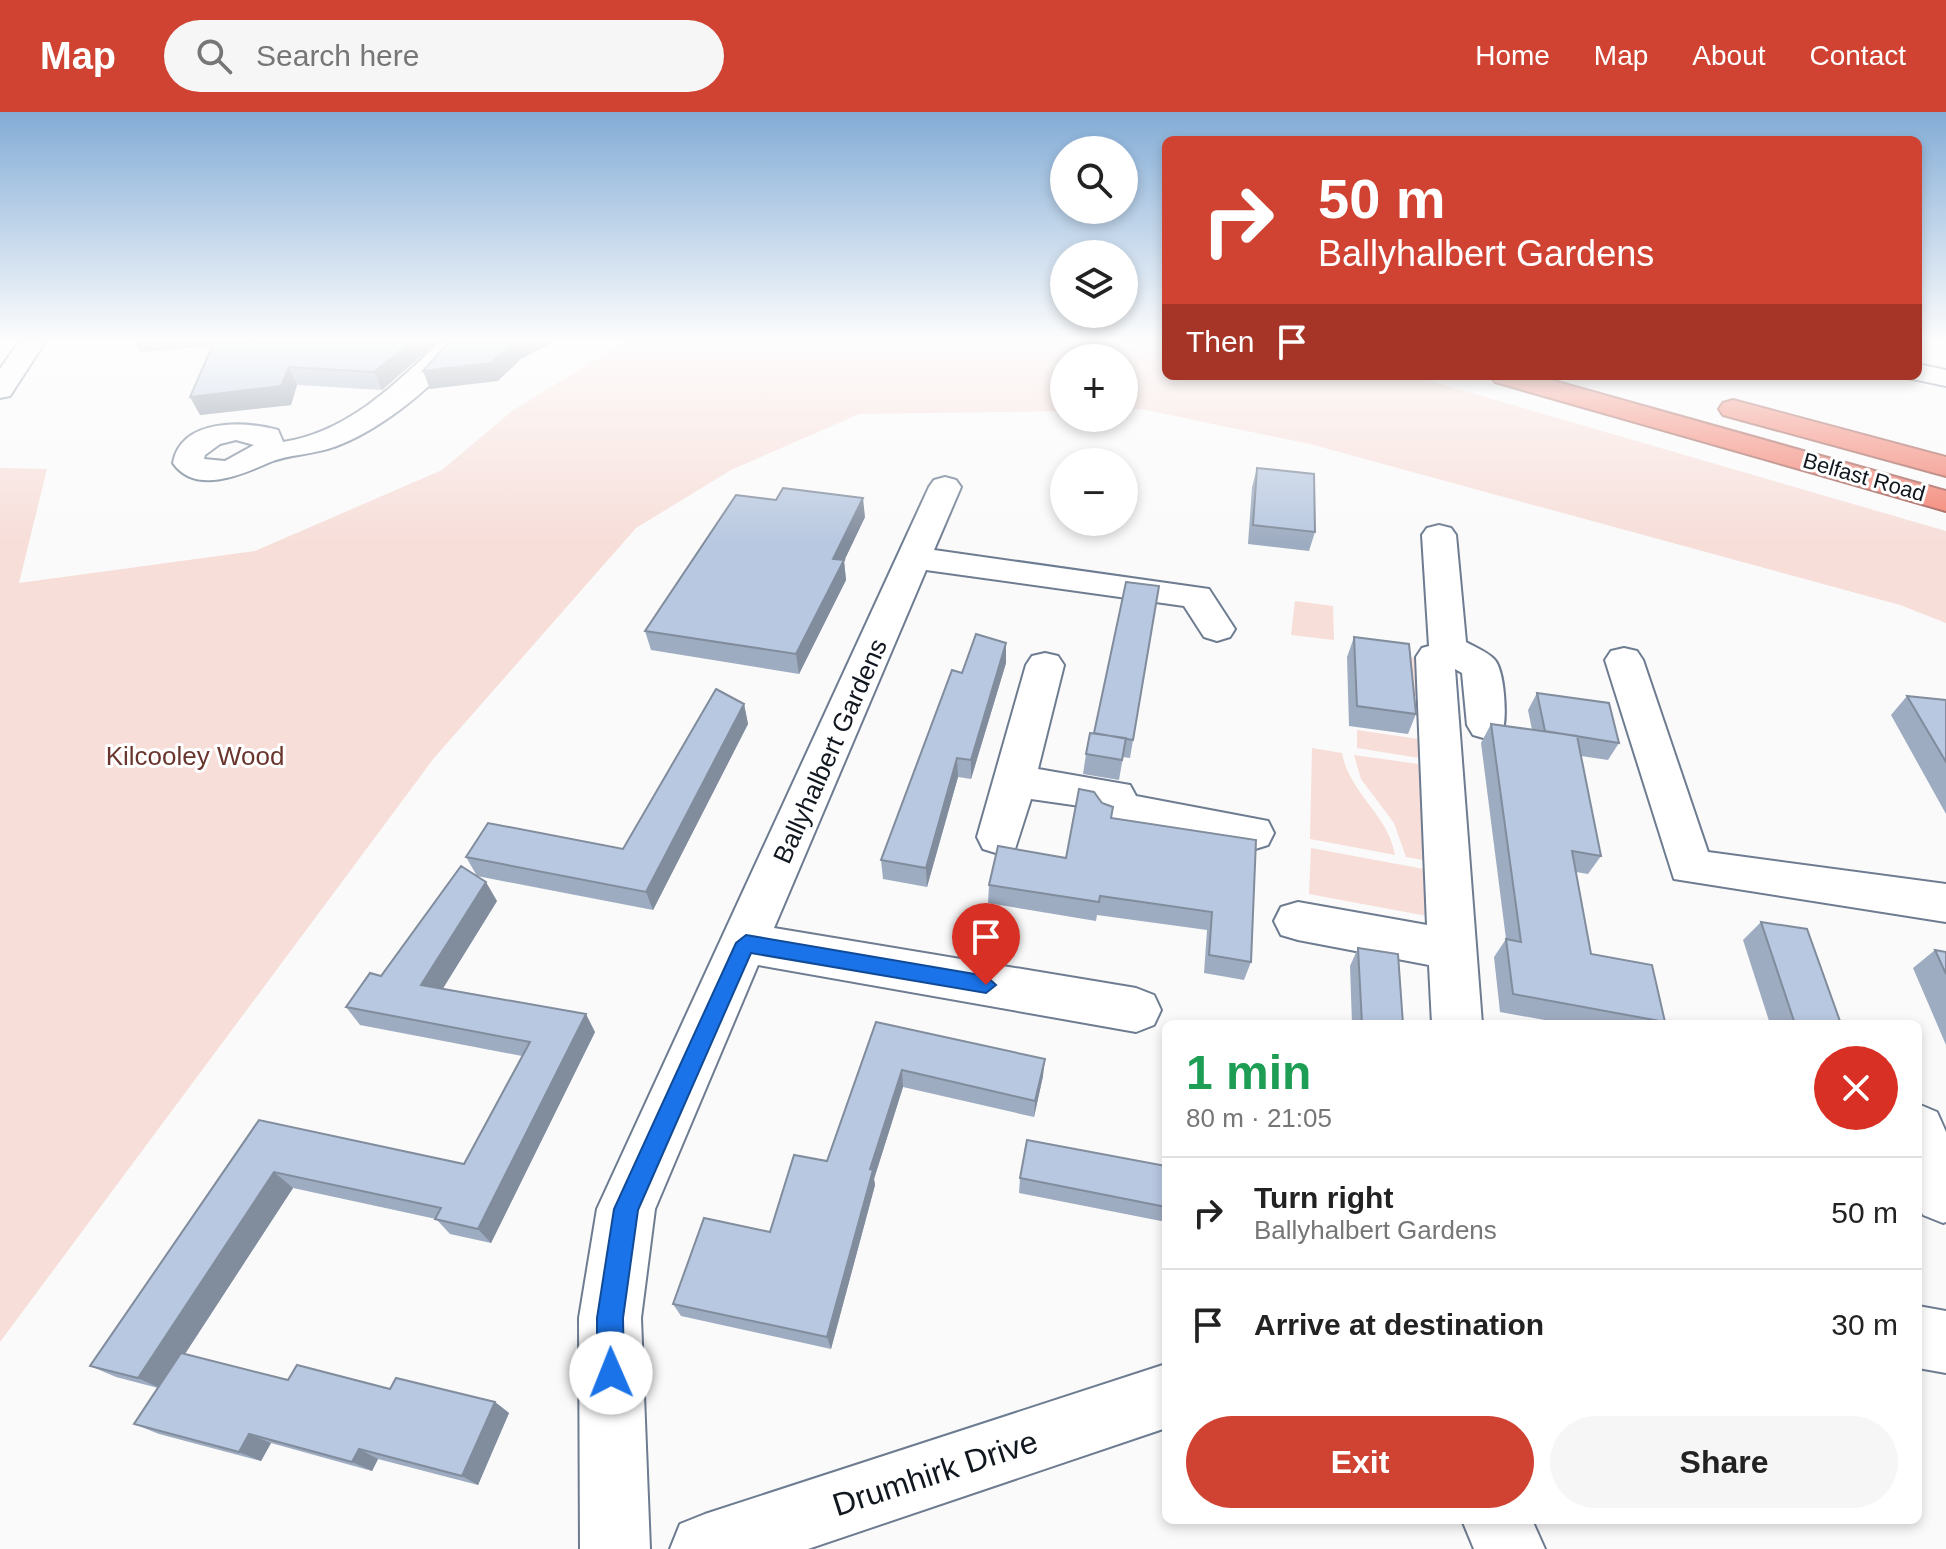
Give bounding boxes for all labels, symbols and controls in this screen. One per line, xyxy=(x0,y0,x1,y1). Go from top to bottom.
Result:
search box xyxy=(164,20,724,92)
icon: search xyxy=(192,34,236,78)
text: Map xyxy=(40,35,116,77)
text: Search here xyxy=(256,39,419,72)
text: Home xyxy=(1475,40,1550,71)
text: Map xyxy=(1594,40,1648,71)
text: About xyxy=(1692,40,1766,71)
text: Contact xyxy=(1810,40,1906,71)
map controls xyxy=(1050,136,1138,536)
button: search xyxy=(1050,136,1138,224)
text: 50 m xyxy=(1318,167,1446,230)
icon: right xyxy=(1186,168,1290,272)
text: Ballyhalbert Gardens xyxy=(1318,233,1654,274)
button: layers xyxy=(1050,240,1138,328)
icon: arrive xyxy=(1270,320,1314,364)
text: Then xyxy=(1186,325,1254,358)
button: + xyxy=(1050,344,1138,432)
button: − xyxy=(1050,448,1138,536)
street label: Belfast Road xyxy=(1800,448,1928,506)
street label: Ballyhalbert Gardens xyxy=(767,634,893,868)
park label: Kilcooley Wood xyxy=(106,741,284,771)
pin xyxy=(952,903,1020,985)
icon: arrive xyxy=(964,915,1008,959)
text: 1 min xyxy=(1186,1046,1311,1099)
button: close xyxy=(1814,1046,1898,1130)
text: 80 m · 21:05 xyxy=(1186,1103,1332,1133)
text: Turn right xyxy=(1254,1181,1393,1214)
icon: right xyxy=(1186,1191,1230,1235)
text: 50 m xyxy=(1831,1196,1898,1229)
text: Ballyhalbert Gardens xyxy=(1254,1215,1497,1245)
icon: arrive xyxy=(1186,1303,1230,1347)
text: Arrive at destination xyxy=(1254,1308,1544,1341)
text: 30 m xyxy=(1831,1308,1898,1341)
position arrow xyxy=(569,1331,653,1415)
button: Exit xyxy=(1186,1416,1534,1508)
button: Share xyxy=(1550,1416,1898,1508)
street label: Drumhirk Drive xyxy=(828,1423,1042,1523)

